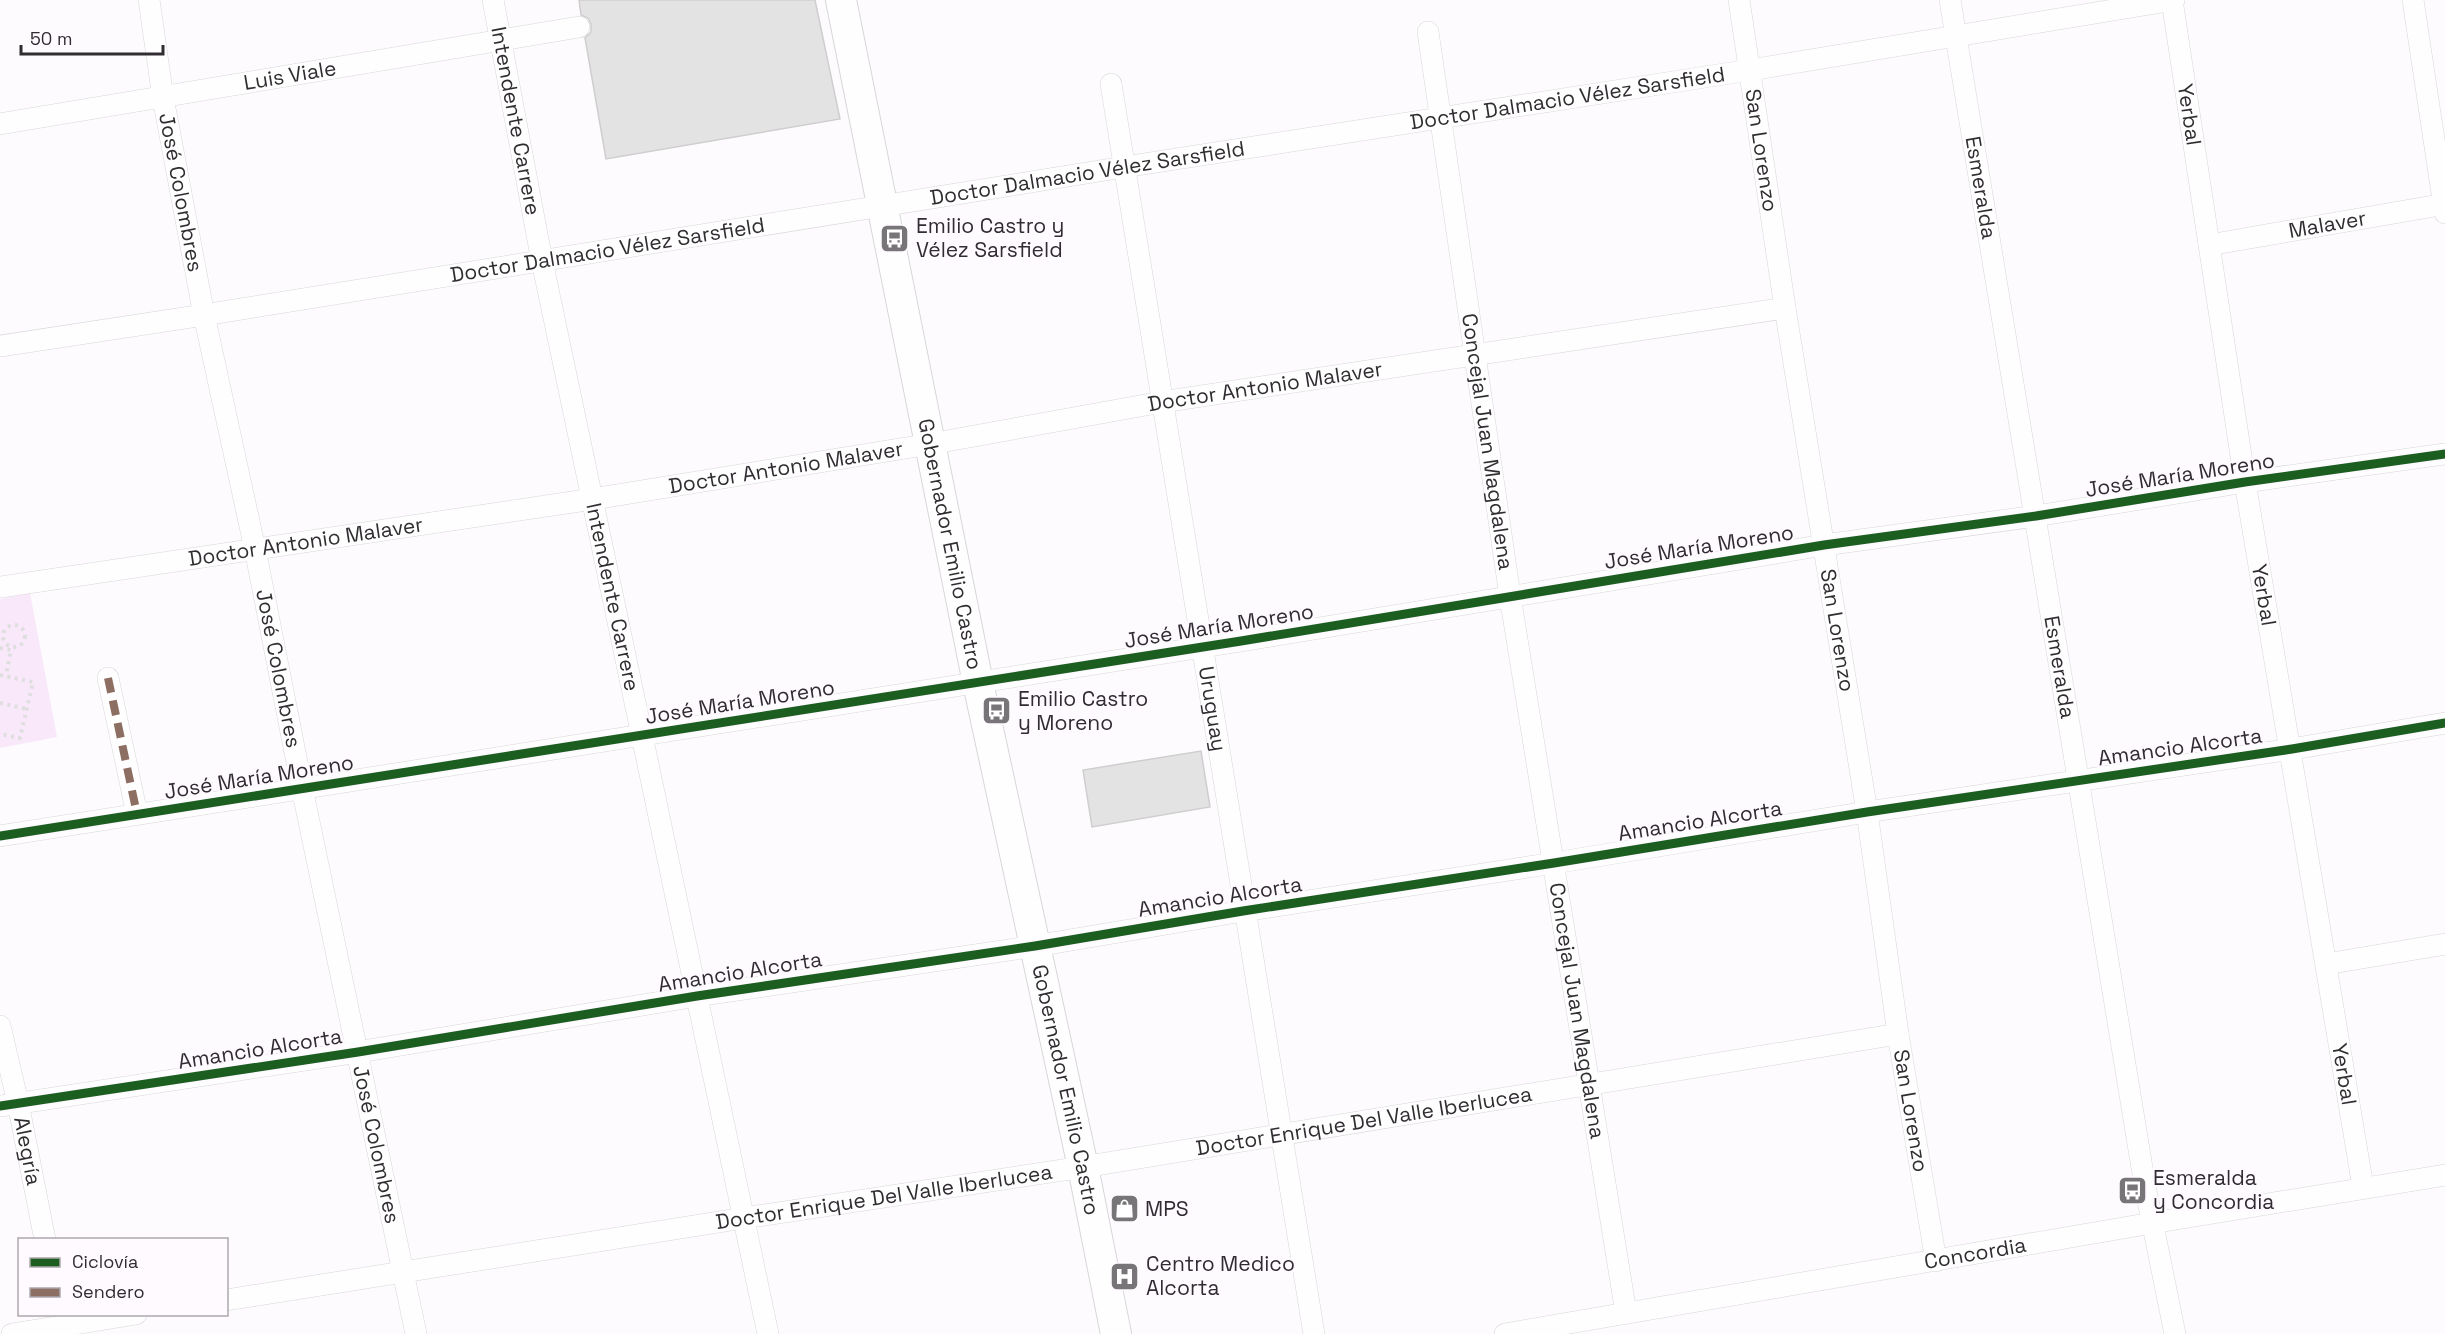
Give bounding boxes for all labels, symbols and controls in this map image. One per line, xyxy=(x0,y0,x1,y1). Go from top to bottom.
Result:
scale bar xyxy=(21,18,164,56)
street label: Intendente Carrere xyxy=(485,24,547,217)
text: 50 m xyxy=(30,27,72,50)
street label: Luis Viale xyxy=(242,54,338,96)
street label: Doctor Dalmacio Vélez Sarsfield xyxy=(1408,60,1727,135)
street label: Yerbal xyxy=(2172,82,2208,147)
street label: San Lorenzo xyxy=(1739,87,1784,214)
street label: José Colombres xyxy=(153,111,210,274)
street label: Doctor Dalmacio Vélez Sarsfield xyxy=(928,134,1247,211)
street label: Esmeralda xyxy=(1960,134,2003,241)
street label: Malaver xyxy=(2286,204,2368,244)
street label: Doctor Dalmacio Vélez Sarsfield xyxy=(448,211,767,288)
place label: Emilio Castro y Vélez Sarsfield xyxy=(916,212,1064,263)
bus stop icon: Emilio Castro y Vélez Sarsfield xyxy=(879,222,911,254)
street label: Concejal Juan Magdalena xyxy=(1456,312,1520,572)
street label: Doctor Antonio Malaver xyxy=(1145,355,1384,417)
street label: Gobernador Emilio Castro xyxy=(912,416,989,672)
street label: Doctor Antonio Malaver xyxy=(667,435,905,499)
street label: José María Moreno xyxy=(2083,446,2277,503)
street label: Intendente Carrere xyxy=(580,500,646,693)
street label: Doctor Antonio Malaver xyxy=(186,510,425,572)
street label: José María Moreno xyxy=(1602,518,1796,575)
street label: Yerbal xyxy=(2246,562,2283,628)
street label: San Lorenzo xyxy=(1815,567,1861,694)
street label: José Colombres xyxy=(250,587,308,750)
street label: José María Moreno xyxy=(1122,597,1316,654)
street label: Esmeralda xyxy=(2038,614,2082,720)
street label: Uruguay xyxy=(1193,664,1233,753)
street label: José María Moreno xyxy=(643,673,837,730)
place label: Emilio Castro y Moreno xyxy=(1018,685,1148,736)
bus stop icon: Emilio Castro y Moreno xyxy=(981,695,1013,727)
street label: Amancio Alcorta xyxy=(2096,722,2264,771)
street label: José María Moreno xyxy=(162,748,356,805)
street label: Amancio Alcorta xyxy=(1616,794,1784,847)
street label: Amancio Alcorta xyxy=(1136,870,1304,923)
street label: Concejal Juan Magdalena xyxy=(1544,881,1612,1141)
street label: Amancio Alcorta xyxy=(656,945,824,998)
street label: Gobernador Emilio Castro xyxy=(1026,962,1106,1217)
street label: Amancio Alcorta xyxy=(176,1022,344,1075)
street label: Yerbal xyxy=(2326,1041,2363,1107)
street label: San Lorenzo xyxy=(1888,1047,1935,1174)
street label: José Colombres xyxy=(347,1063,407,1226)
street label: Doctor Enrique Del Valle Iberlucea xyxy=(1194,1080,1534,1161)
street label: Alegría xyxy=(8,1114,48,1188)
street label: Doctor Enrique Del Valle Iberlucea xyxy=(714,1158,1054,1235)
place label: Esmeralda y Concordia xyxy=(2153,1164,2274,1215)
bus stop icon: Esmeralda y Concordia xyxy=(2116,1174,2148,1206)
shop icon: MPS xyxy=(1108,1193,1140,1225)
place label: MPS xyxy=(1145,1195,1189,1222)
street label: Concordia xyxy=(1922,1231,2028,1275)
legend xyxy=(18,1238,228,1316)
text: Ciclovía xyxy=(72,1250,138,1273)
place label: Centro Medico Alcorta xyxy=(1146,1250,1295,1301)
hospital icon: Centro Medico Alcorta xyxy=(1109,1260,1141,1292)
text: Sendero xyxy=(72,1280,145,1303)

